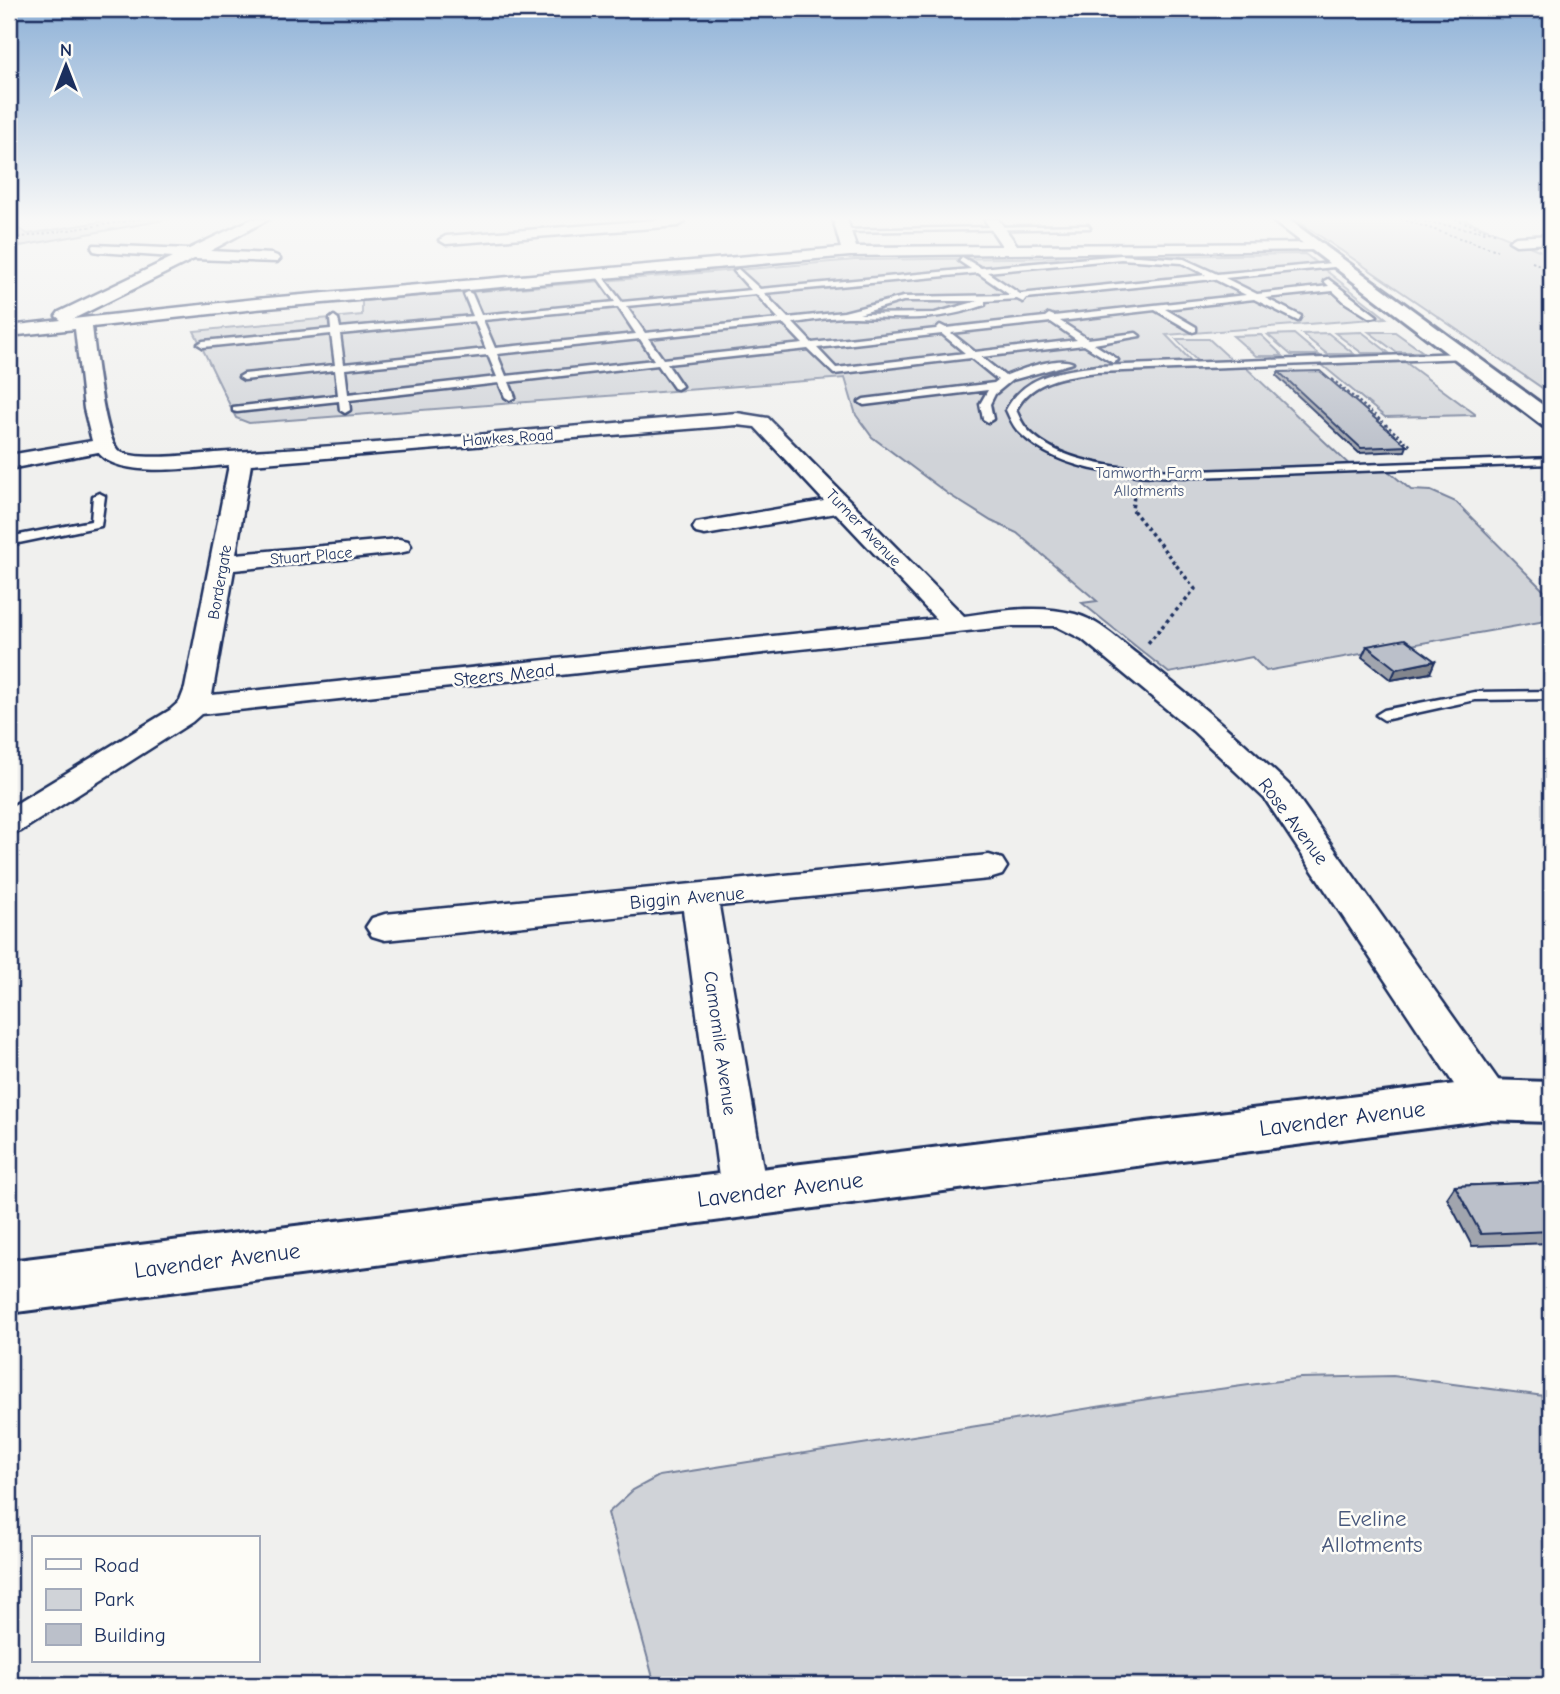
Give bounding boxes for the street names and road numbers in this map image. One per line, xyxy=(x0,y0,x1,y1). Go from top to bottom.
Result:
street label: Hawkes Road xyxy=(462,426,554,450)
street label: Turner Avenue xyxy=(822,485,905,570)
street label: Bordergate xyxy=(205,543,235,621)
street label: Stuart Place xyxy=(269,543,353,569)
street label: Steers Mead xyxy=(452,659,556,691)
street label: Rose Avenue xyxy=(1254,774,1333,869)
street label: Biggin Avenue xyxy=(629,882,745,914)
street label: Camomile Avenue xyxy=(699,970,741,1117)
street label: Lavender Avenue xyxy=(1258,1095,1427,1142)
street label: Lavender Avenue xyxy=(696,1166,865,1213)
street label: Lavender Avenue xyxy=(133,1237,302,1284)

